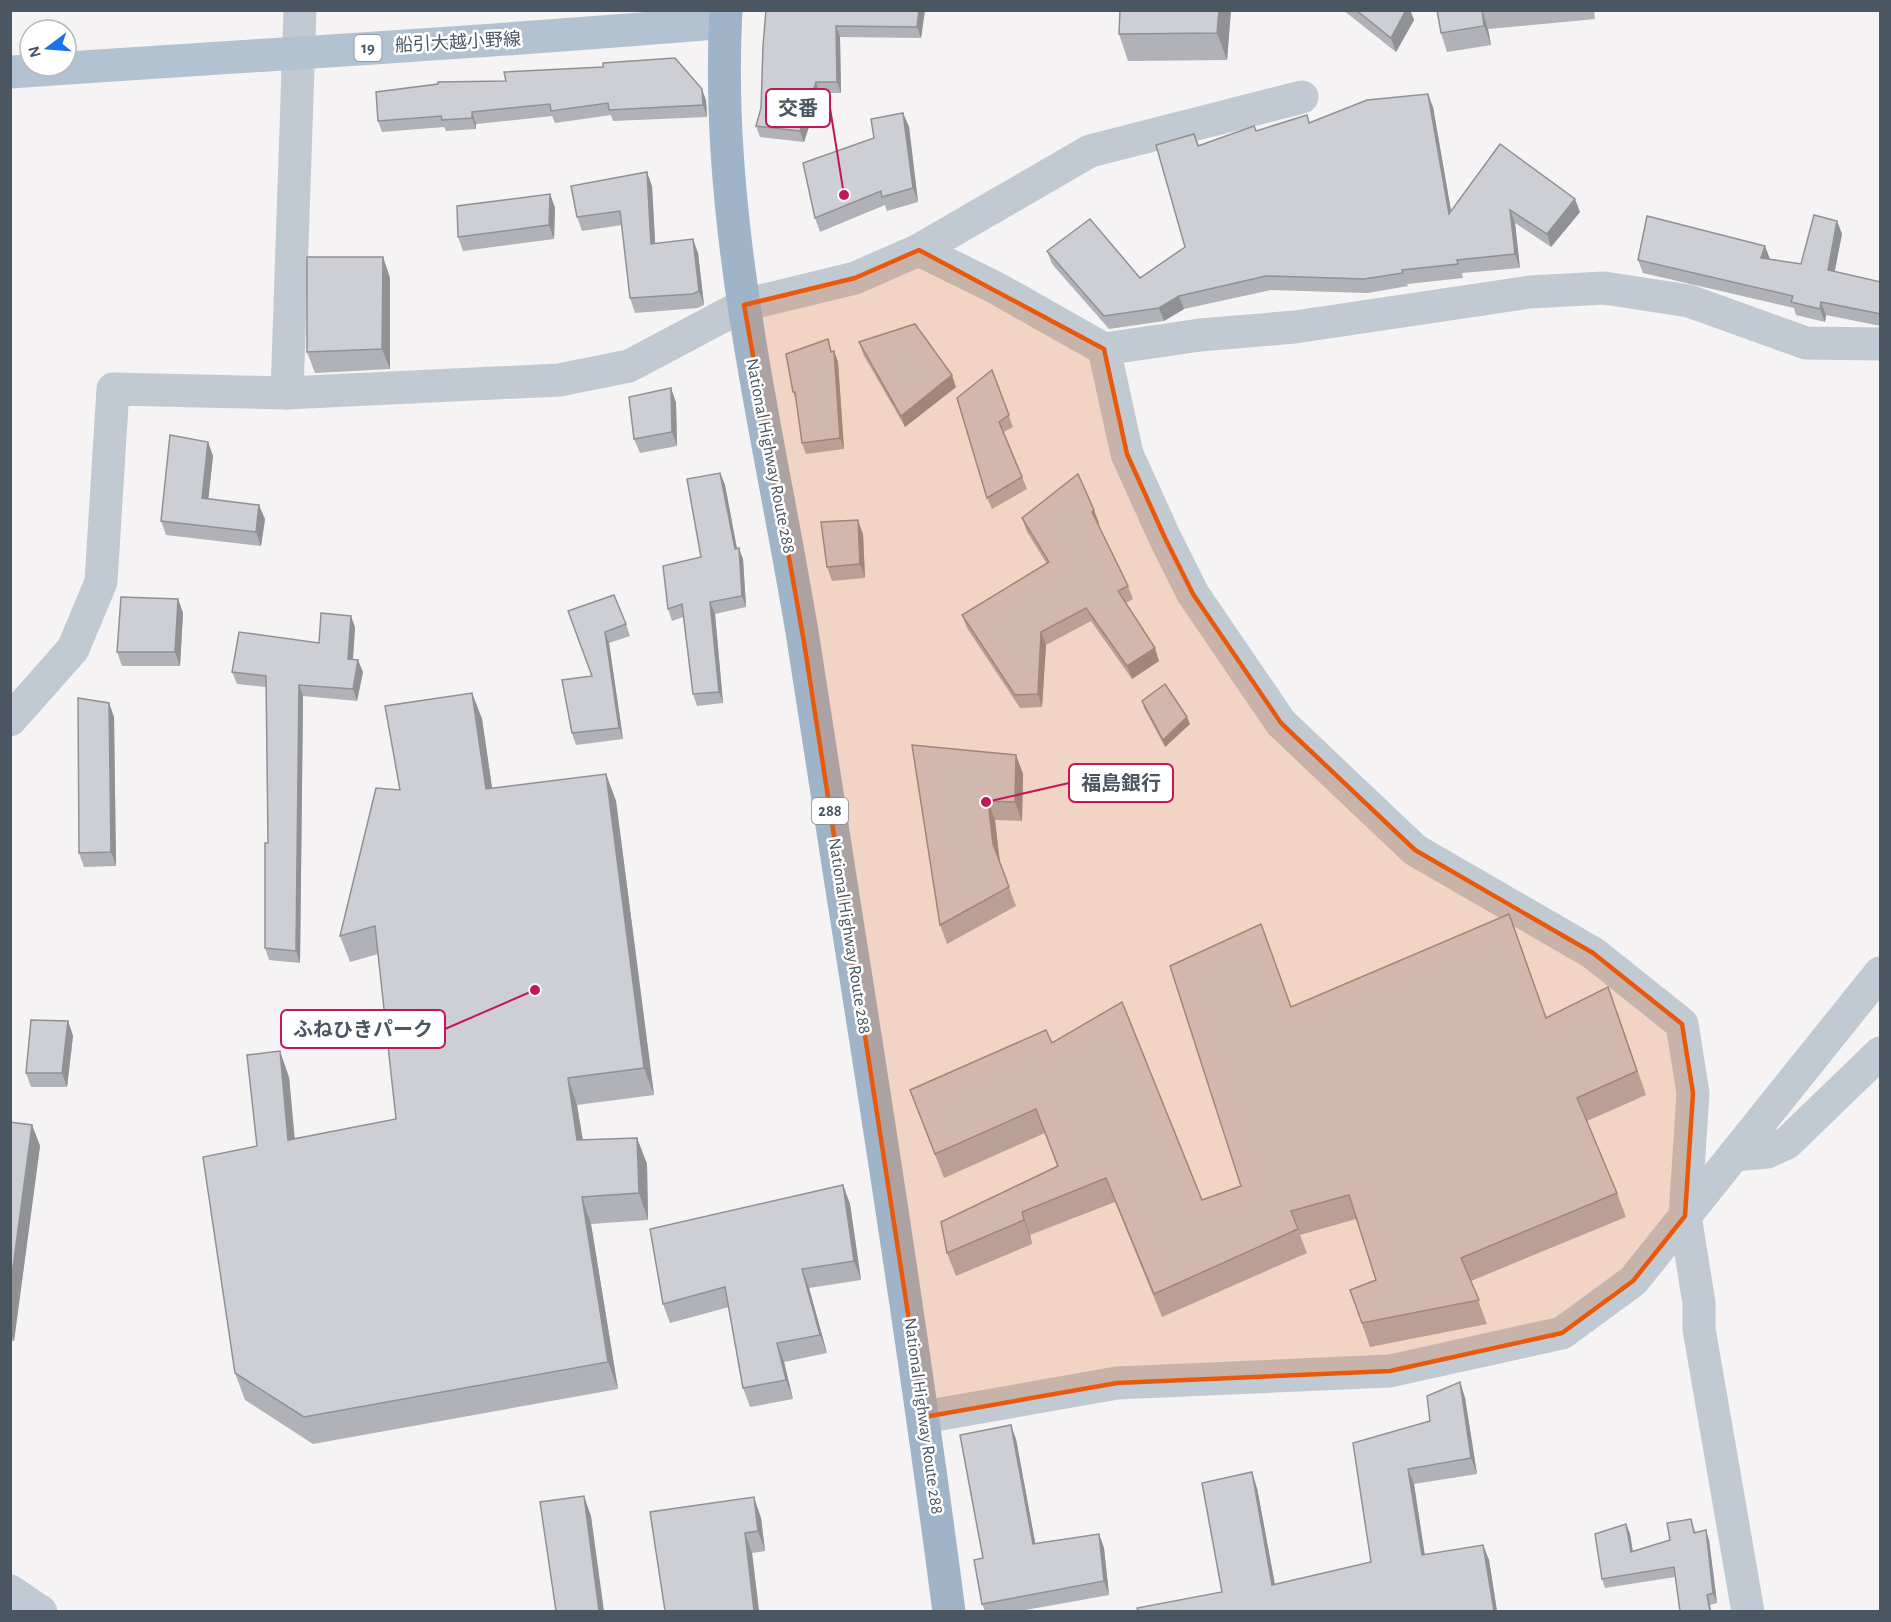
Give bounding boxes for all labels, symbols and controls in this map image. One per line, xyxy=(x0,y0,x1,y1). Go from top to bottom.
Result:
north arrow xyxy=(18,18,78,78)
street label: 船引大越小野線 xyxy=(395,29,521,55)
road number: 19 xyxy=(354,35,382,61)
text: N xyxy=(25,44,44,59)
callout: 交番 xyxy=(766,89,830,127)
text: 交番 xyxy=(778,97,818,119)
street label: National Highway Route 288 xyxy=(742,357,798,555)
callout: 福島銀行 xyxy=(1069,764,1173,802)
text: 福島銀行 xyxy=(1081,772,1161,794)
road number: 288 xyxy=(812,798,848,824)
street label: National Highway Route 288 xyxy=(825,837,873,1035)
callout: ふねひきパーク xyxy=(281,1010,445,1048)
text: ふねひきパーク xyxy=(293,1019,433,1040)
street label: National Highway Route 288 xyxy=(900,1316,946,1516)

